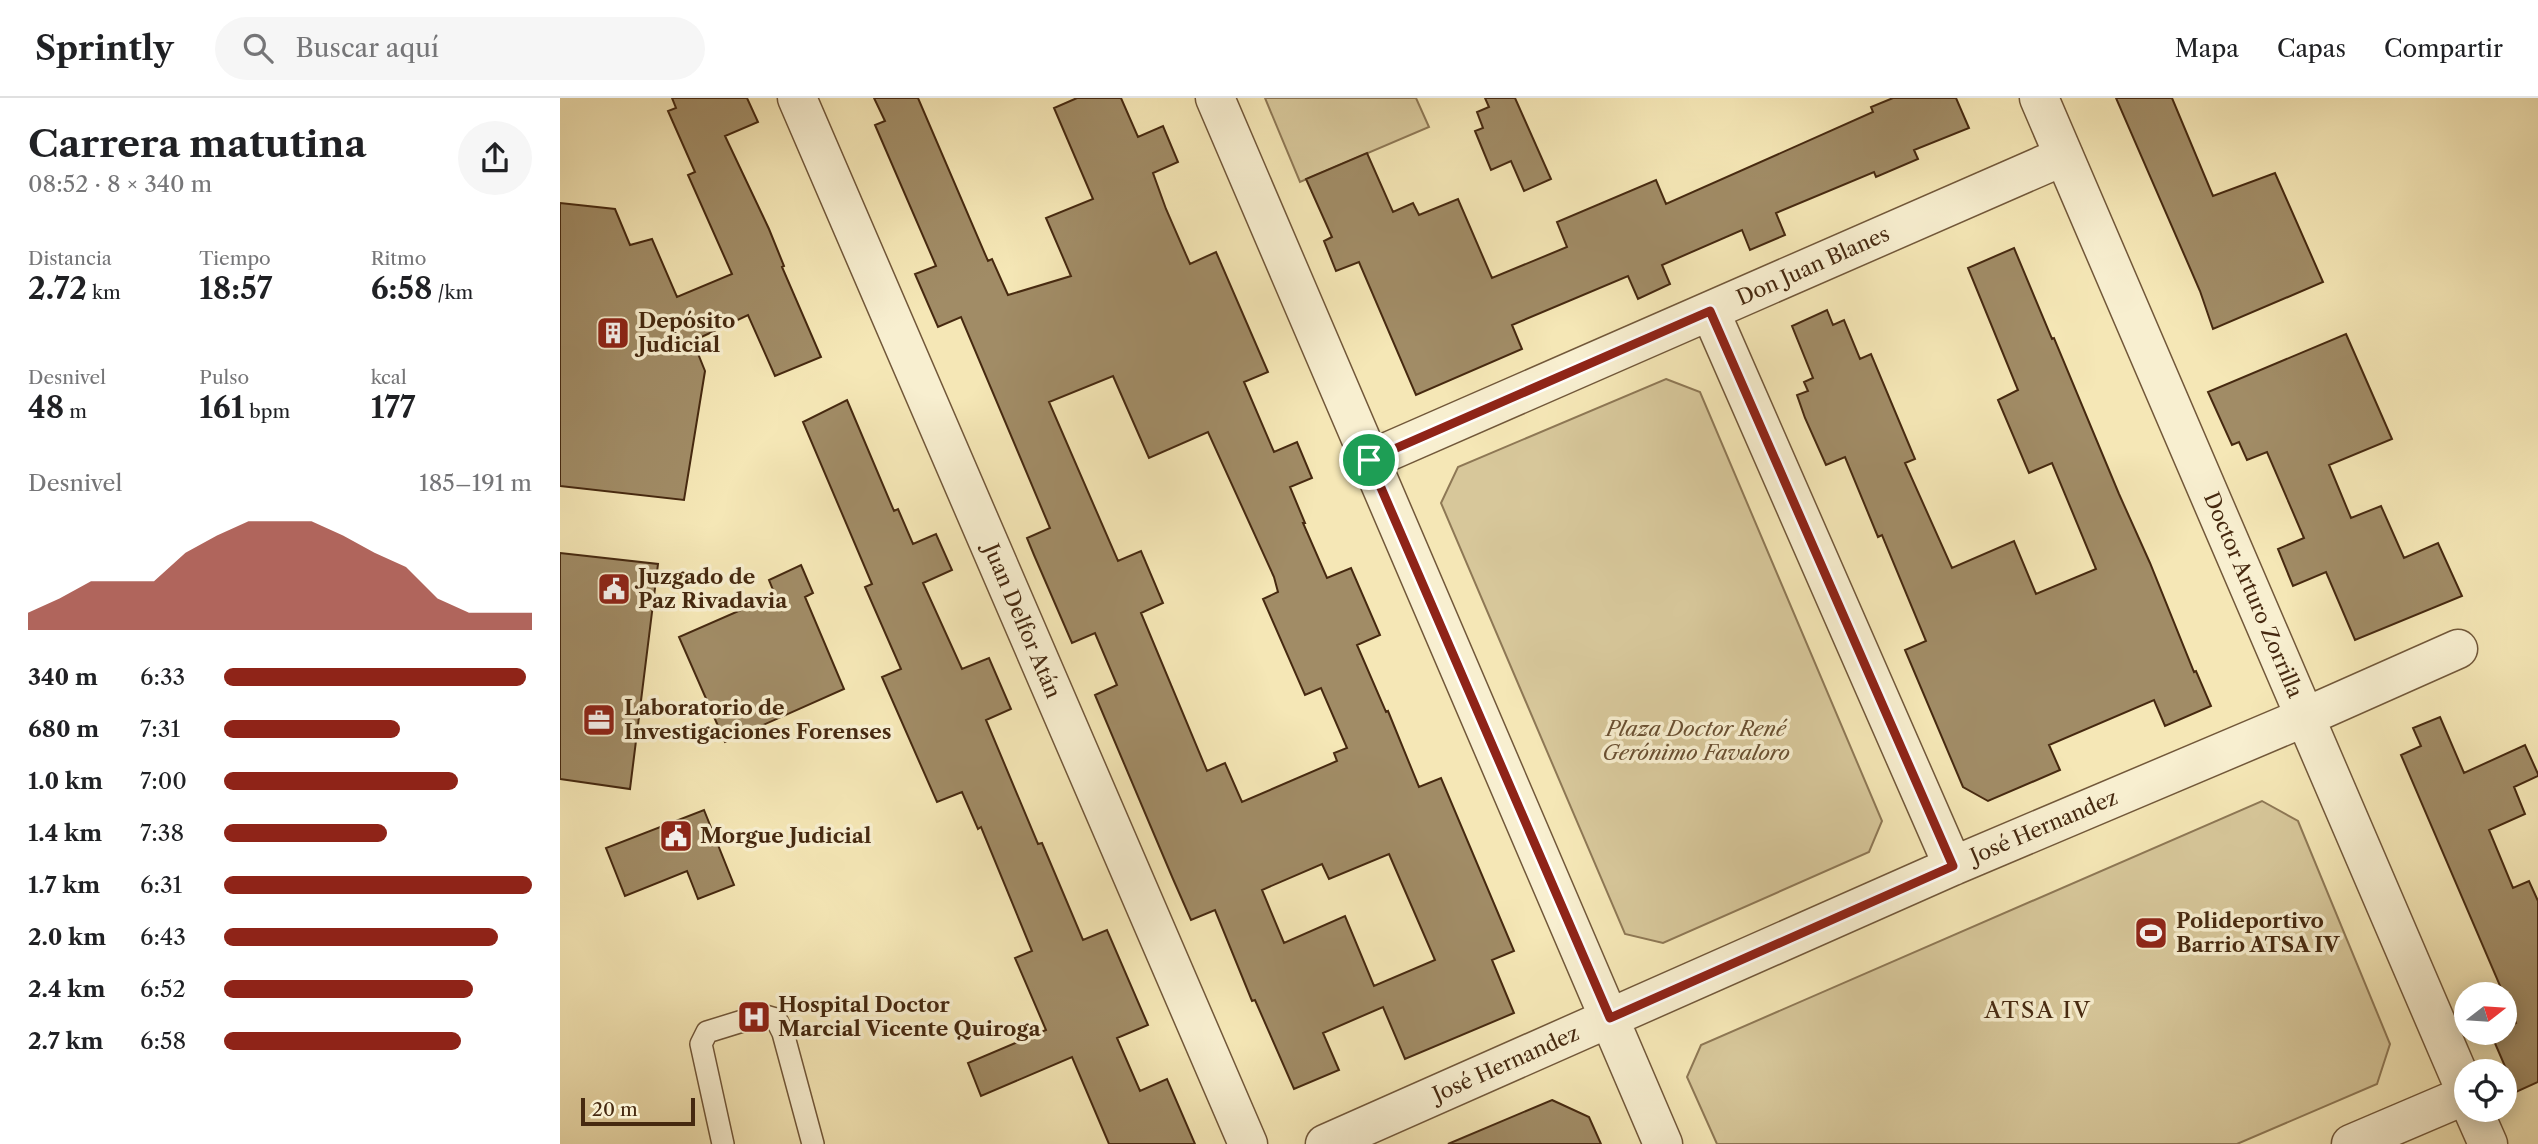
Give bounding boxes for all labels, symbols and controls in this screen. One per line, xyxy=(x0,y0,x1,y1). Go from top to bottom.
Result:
search box xyxy=(215,17,705,80)
text: Sprintly xyxy=(35,28,173,69)
icon: search xyxy=(239,29,277,67)
text: Buscar aquí xyxy=(295,32,439,64)
text: Mapa xyxy=(2175,34,2239,63)
text: Capas xyxy=(2277,34,2346,63)
text: Compartir xyxy=(2384,34,2503,63)
text: Carrera matutina xyxy=(28,120,367,167)
button: share xyxy=(458,121,532,195)
text: 08:52 · 8 × 340 m xyxy=(28,170,212,198)
street label: Don Juan Blanes xyxy=(1733,221,1893,310)
text: Distancia xyxy=(28,247,112,270)
text: Tiempo xyxy=(199,247,271,270)
text: Ritmo xyxy=(371,247,426,270)
text: 2.72 xyxy=(28,270,87,307)
text: 18:57 xyxy=(199,270,272,307)
text: 6:58 xyxy=(371,270,433,307)
text: km xyxy=(87,281,121,304)
text: /km xyxy=(433,281,473,304)
place label: Depósito Judicial xyxy=(634,308,735,357)
building icon: Depósito Judicial xyxy=(594,314,632,352)
text: Desnivel xyxy=(28,366,106,389)
text: Pulso xyxy=(199,366,249,389)
text: kcal xyxy=(371,366,407,389)
text: 48 xyxy=(28,389,64,426)
text: 161 xyxy=(199,389,244,426)
text: 177 xyxy=(371,389,415,426)
text: m xyxy=(64,400,87,423)
text: bpm xyxy=(244,400,290,423)
pin xyxy=(1339,430,1399,490)
icon: arrive xyxy=(1350,441,1388,479)
text: Desnivel xyxy=(28,469,122,497)
text: 185–191 m xyxy=(419,469,532,497)
street label: Doctor Arturo Zorrilla xyxy=(2199,488,2308,702)
street label: Juan Delfor Atán xyxy=(977,537,1066,702)
place label: Juzgado de Paz Rivadavia xyxy=(634,564,788,613)
public building icon: Juzgado de Paz Rivadavia xyxy=(595,570,633,608)
text: 340 m xyxy=(28,663,98,691)
text: 6:33 xyxy=(140,663,185,691)
place label: Laboratorio de Investigaciones Forenses xyxy=(624,695,891,744)
office icon: Laboratorio de Investigaciones Forenses xyxy=(580,701,618,739)
text: 680 m xyxy=(28,715,99,743)
text: 7:31 xyxy=(140,715,180,743)
park label: Plaza Doctor René Gerónimo Favaloro xyxy=(1602,716,1790,765)
text: 1.0 km xyxy=(28,767,103,795)
text: 7:00 xyxy=(140,767,187,795)
street label: José Hernandez xyxy=(1964,784,2121,870)
public building icon: Morgue Judicial xyxy=(657,817,695,855)
text: 1.4 km xyxy=(28,819,102,847)
text: 7:38 xyxy=(140,819,184,847)
place label: Morgue Judicial xyxy=(700,823,871,848)
text: 1.7 km xyxy=(28,871,100,899)
text: 6:31 xyxy=(140,871,182,899)
place label: Polideportivo Barrio ATSA IV xyxy=(2176,908,2340,957)
sports icon: Polideportivo Barrio ATSA IV xyxy=(2132,914,2170,952)
text: 2.0 km xyxy=(28,923,106,951)
text: 6:43 xyxy=(140,923,186,951)
text: 2.4 km xyxy=(28,975,105,1003)
text: 6:52 xyxy=(140,975,186,1003)
north arrow xyxy=(2454,982,2516,1045)
map controls xyxy=(2454,982,2517,1122)
place label: Hospital Doctor Marcial Vicente Quiroga xyxy=(778,992,1042,1041)
district label: ATSA IV xyxy=(1983,996,2092,1024)
hospital icon: Hospital Doctor Marcial Vicente Quiroga xyxy=(735,998,773,1036)
street label: José Hernandez xyxy=(1426,1020,1583,1108)
text: 2.7 km xyxy=(28,1027,104,1055)
text: 6:58 xyxy=(140,1027,186,1055)
button: locate xyxy=(2454,1059,2517,1122)
scale bar xyxy=(581,1095,695,1127)
text: 20 m xyxy=(592,1098,638,1121)

